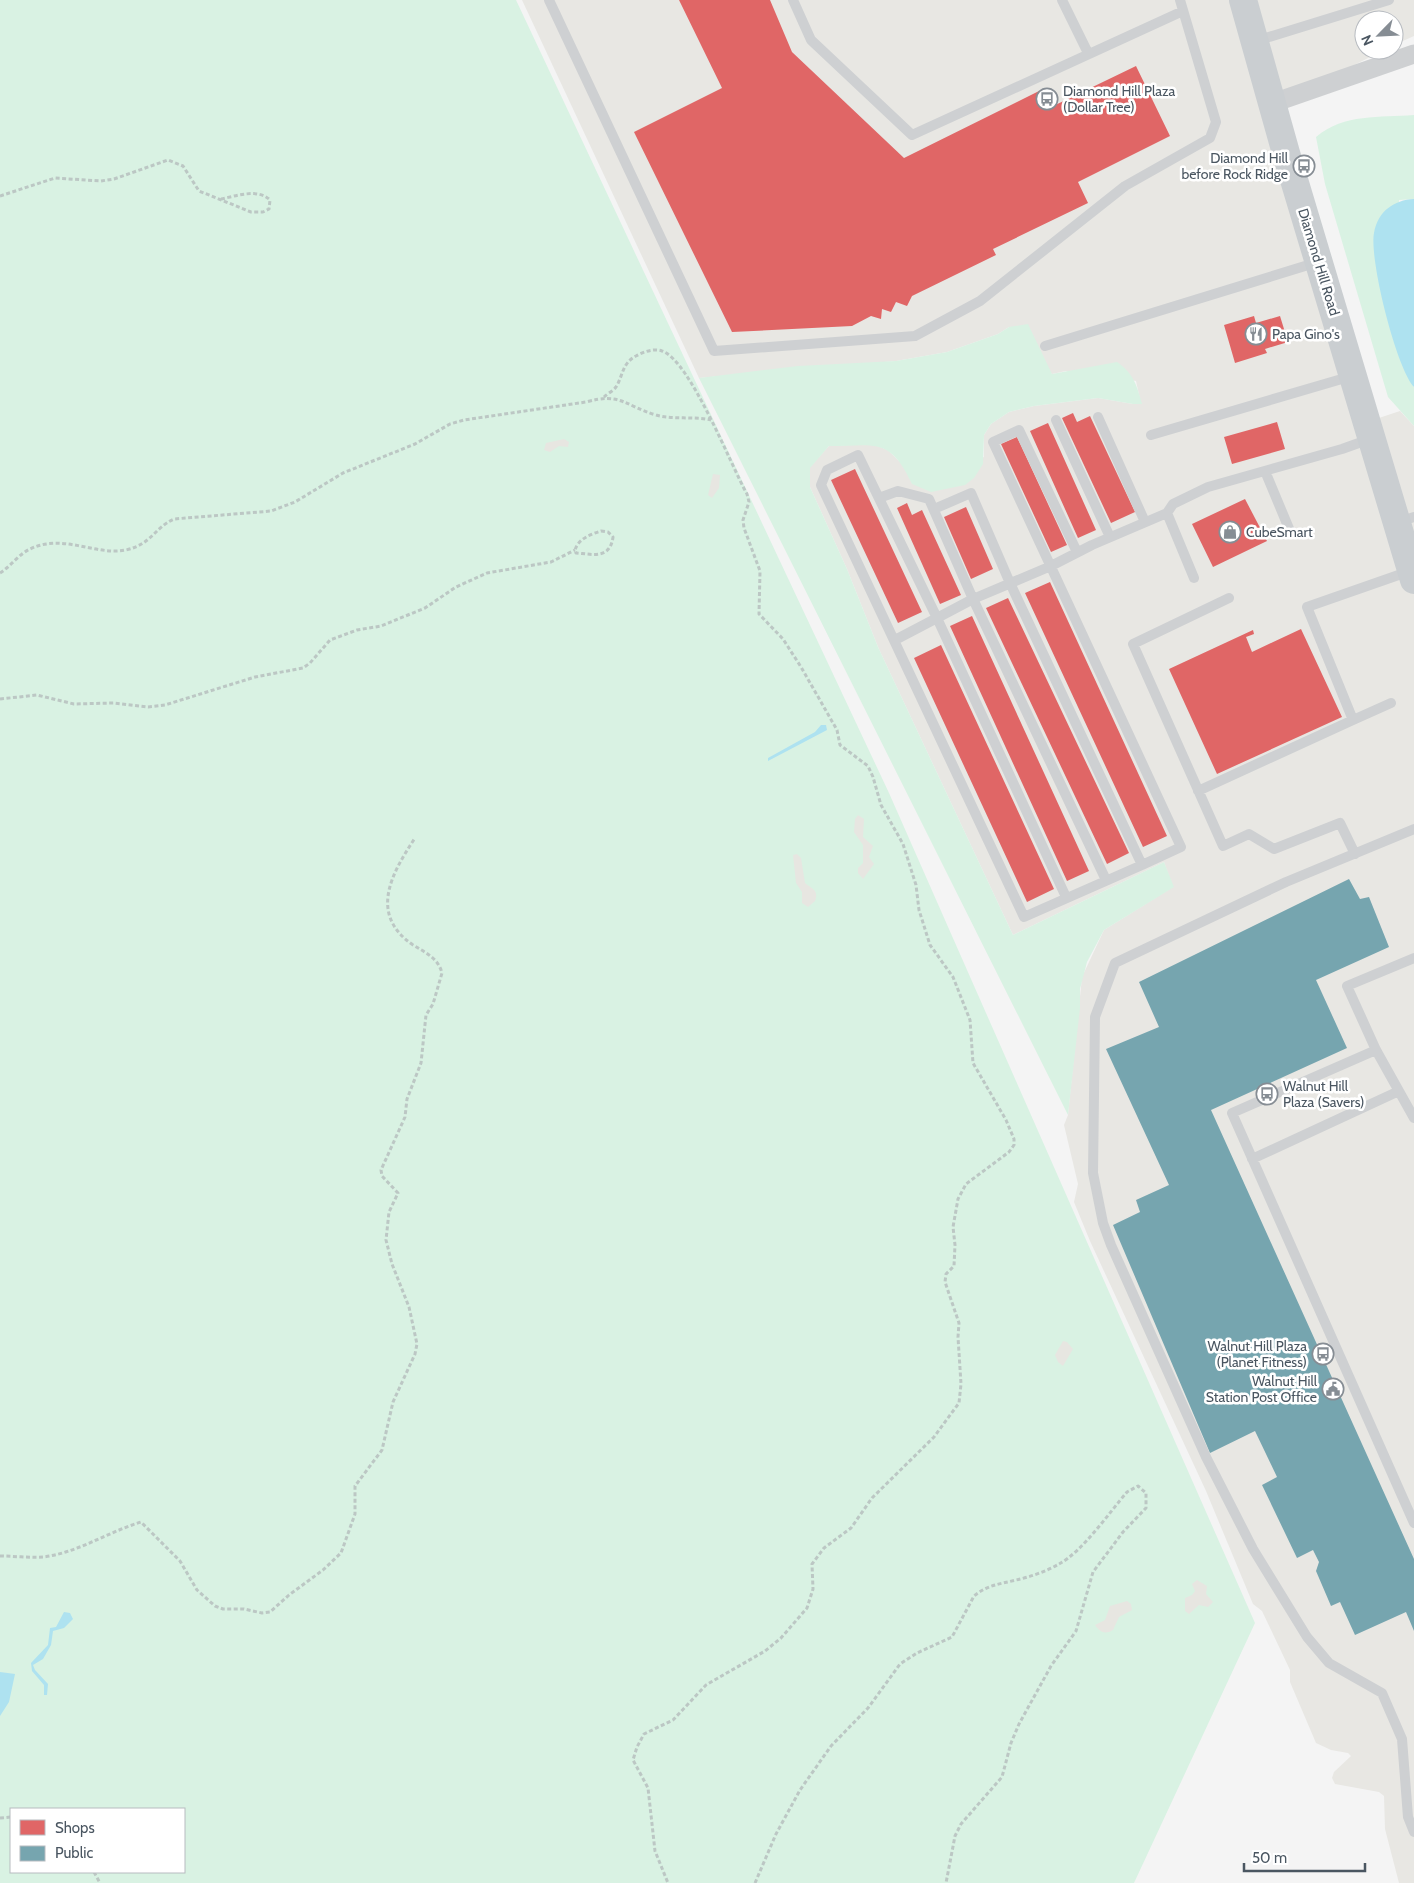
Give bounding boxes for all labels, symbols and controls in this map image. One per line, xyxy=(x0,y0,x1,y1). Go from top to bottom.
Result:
north arrow xyxy=(1354,10,1404,60)
text: N xyxy=(1357,32,1377,48)
place label: Diamond Hill Plaza (Dollar Tree) xyxy=(1063,82,1176,116)
bus stop icon: Diamond Hill Plaza (Dollar Tree) xyxy=(1035,87,1059,111)
place label: Diamond Hill before Rock Ridge xyxy=(1181,149,1289,183)
bus stop icon: Diamond Hill before Rock Ridge xyxy=(1292,154,1316,178)
street label: Diamond Hill Road xyxy=(1294,206,1344,318)
restaurant icon: Papa Gino's xyxy=(1244,322,1268,346)
place label: Papa Gino's xyxy=(1272,325,1340,343)
shop icon: CubeSmart xyxy=(1218,520,1242,544)
place label: CubeSmart xyxy=(1246,523,1313,541)
place label: Walnut Hill Plaza (Savers) xyxy=(1283,1077,1364,1111)
bus stop icon: Walnut Hill Plaza (Savers) xyxy=(1255,1082,1279,1106)
place label: Walnut Hill Plaza (Planet Fitness) xyxy=(1208,1337,1307,1371)
bus stop icon: Walnut Hill Plaza (Planet Fitness) xyxy=(1311,1342,1335,1366)
place label: Walnut Hill Station Post Office xyxy=(1206,1372,1318,1406)
public building icon: Walnut Hill Station Post Office xyxy=(1321,1377,1345,1401)
legend xyxy=(10,1808,185,1873)
text: Shops xyxy=(55,1819,95,1837)
scale bar xyxy=(1244,1840,1365,1872)
text: Public xyxy=(55,1844,93,1862)
text: 50 m xyxy=(1252,1849,1287,1867)

